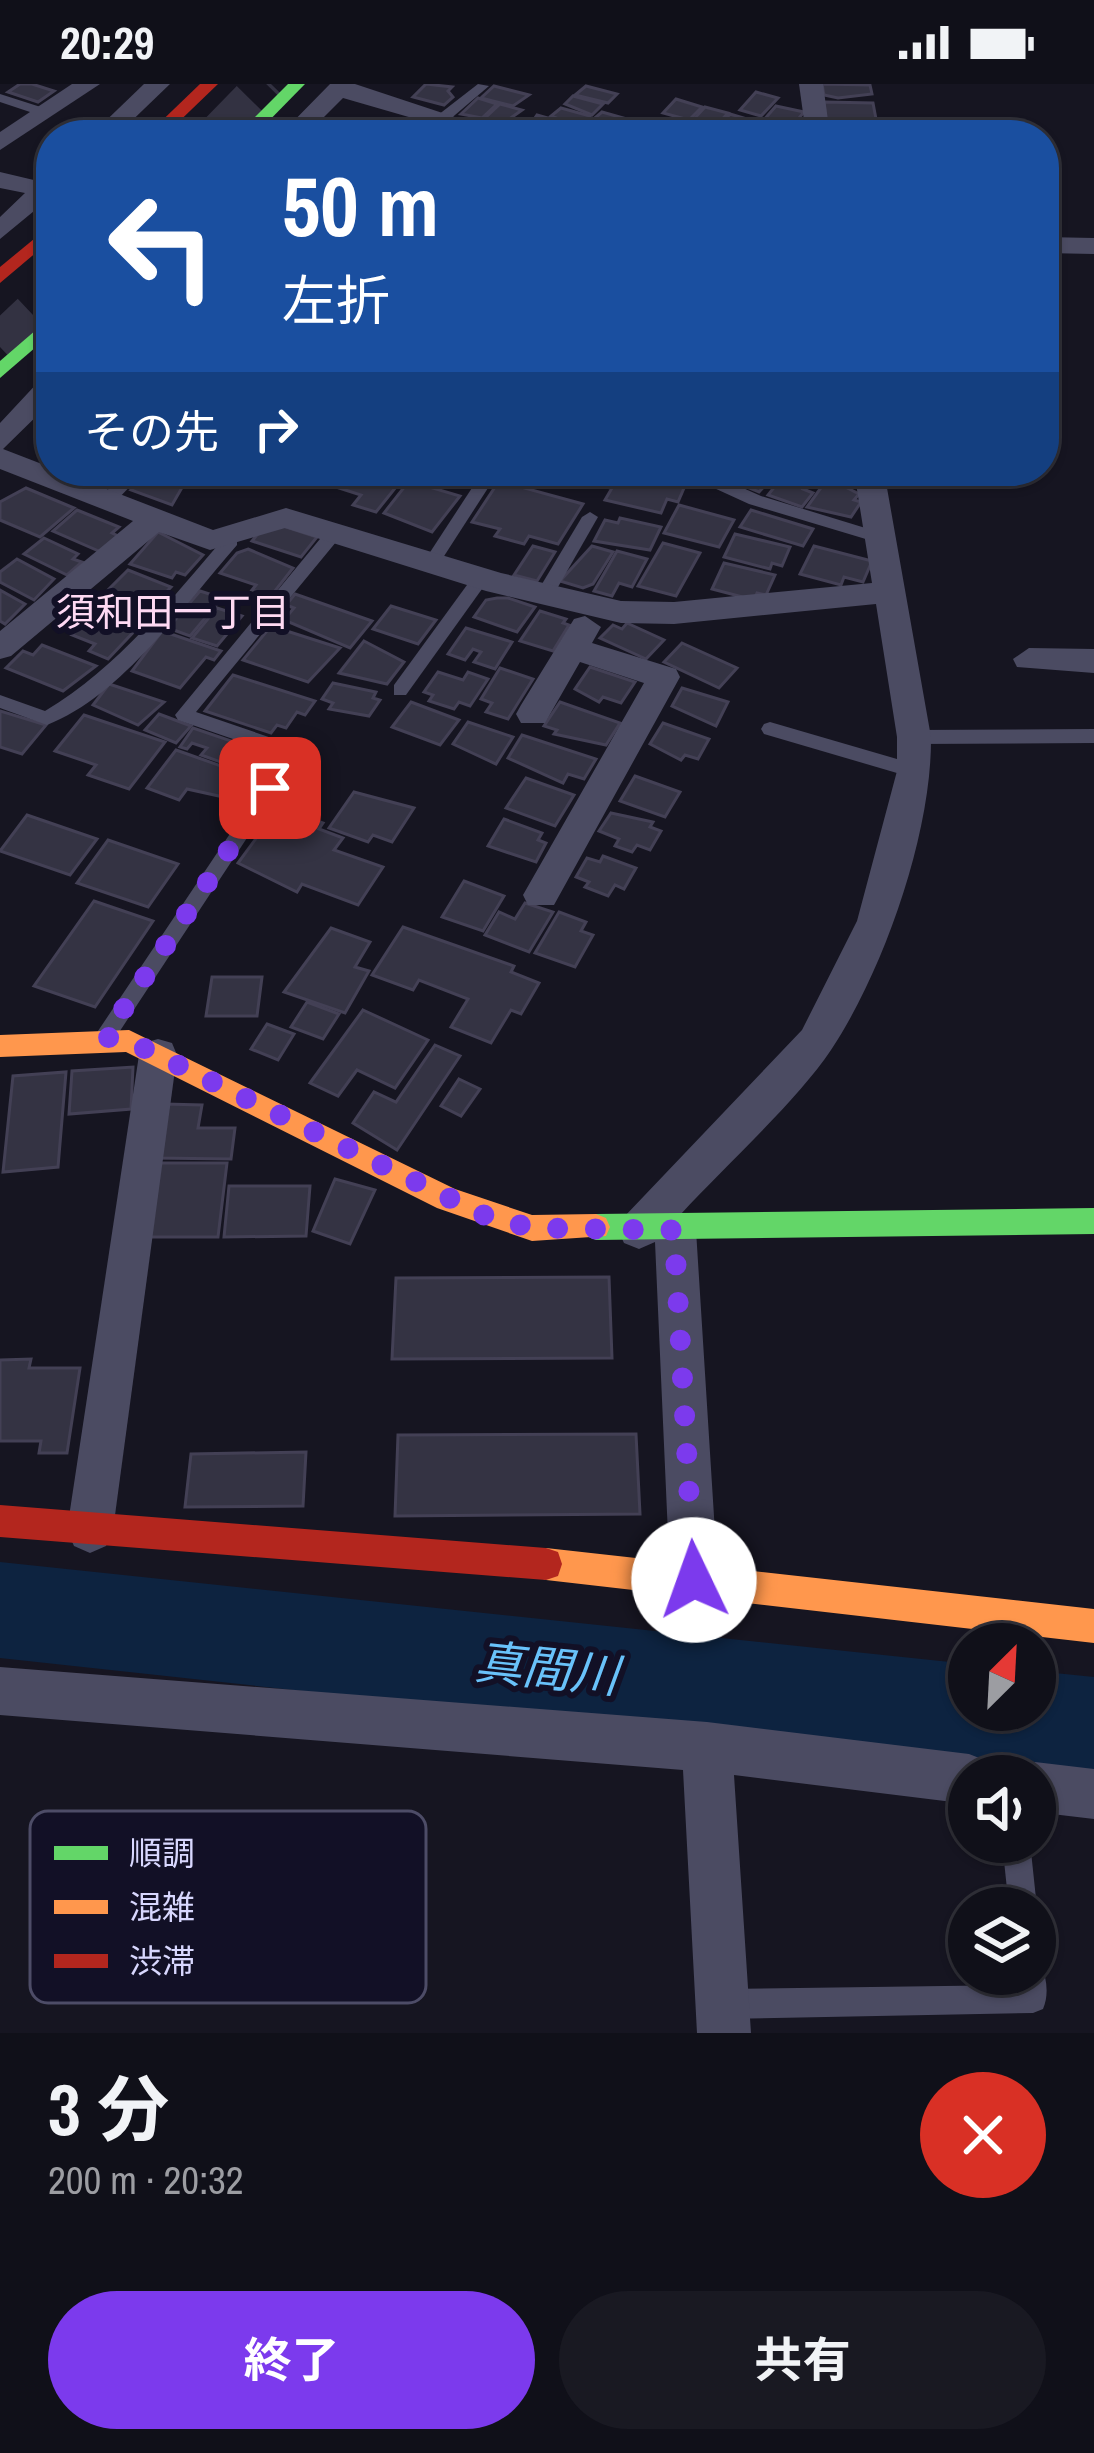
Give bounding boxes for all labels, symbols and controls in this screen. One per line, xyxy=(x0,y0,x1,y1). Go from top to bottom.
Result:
text: 20:29 xyxy=(60,12,154,73)
text: 50 m xyxy=(282,149,439,262)
icon: left xyxy=(84,168,240,324)
text: 左折 xyxy=(282,264,390,337)
icon: right xyxy=(243,396,309,462)
text: その先 xyxy=(84,401,219,462)
district label: 須和田一丁目 xyxy=(56,586,290,638)
pin xyxy=(219,737,321,839)
icon: arrive xyxy=(237,755,303,821)
position arrow xyxy=(631,1517,757,1643)
north arrow xyxy=(948,1623,1056,1731)
map controls xyxy=(948,1623,1056,1995)
water label: 真間川 xyxy=(472,1628,627,1708)
button: sound xyxy=(948,1755,1056,1863)
legend xyxy=(30,1811,426,2003)
text: 順調 xyxy=(129,1831,195,1875)
text: 混雑 xyxy=(129,1885,195,1929)
button: layers xyxy=(948,1887,1056,1995)
text: 渋滞 xyxy=(129,1939,195,1983)
text: 3 分 xyxy=(48,2060,169,2157)
button: close xyxy=(920,2072,1046,2198)
text: 200 m · 20:32 xyxy=(48,2154,244,2206)
button: 終了 xyxy=(48,2291,535,2429)
button: 共有 xyxy=(559,2291,1046,2429)

